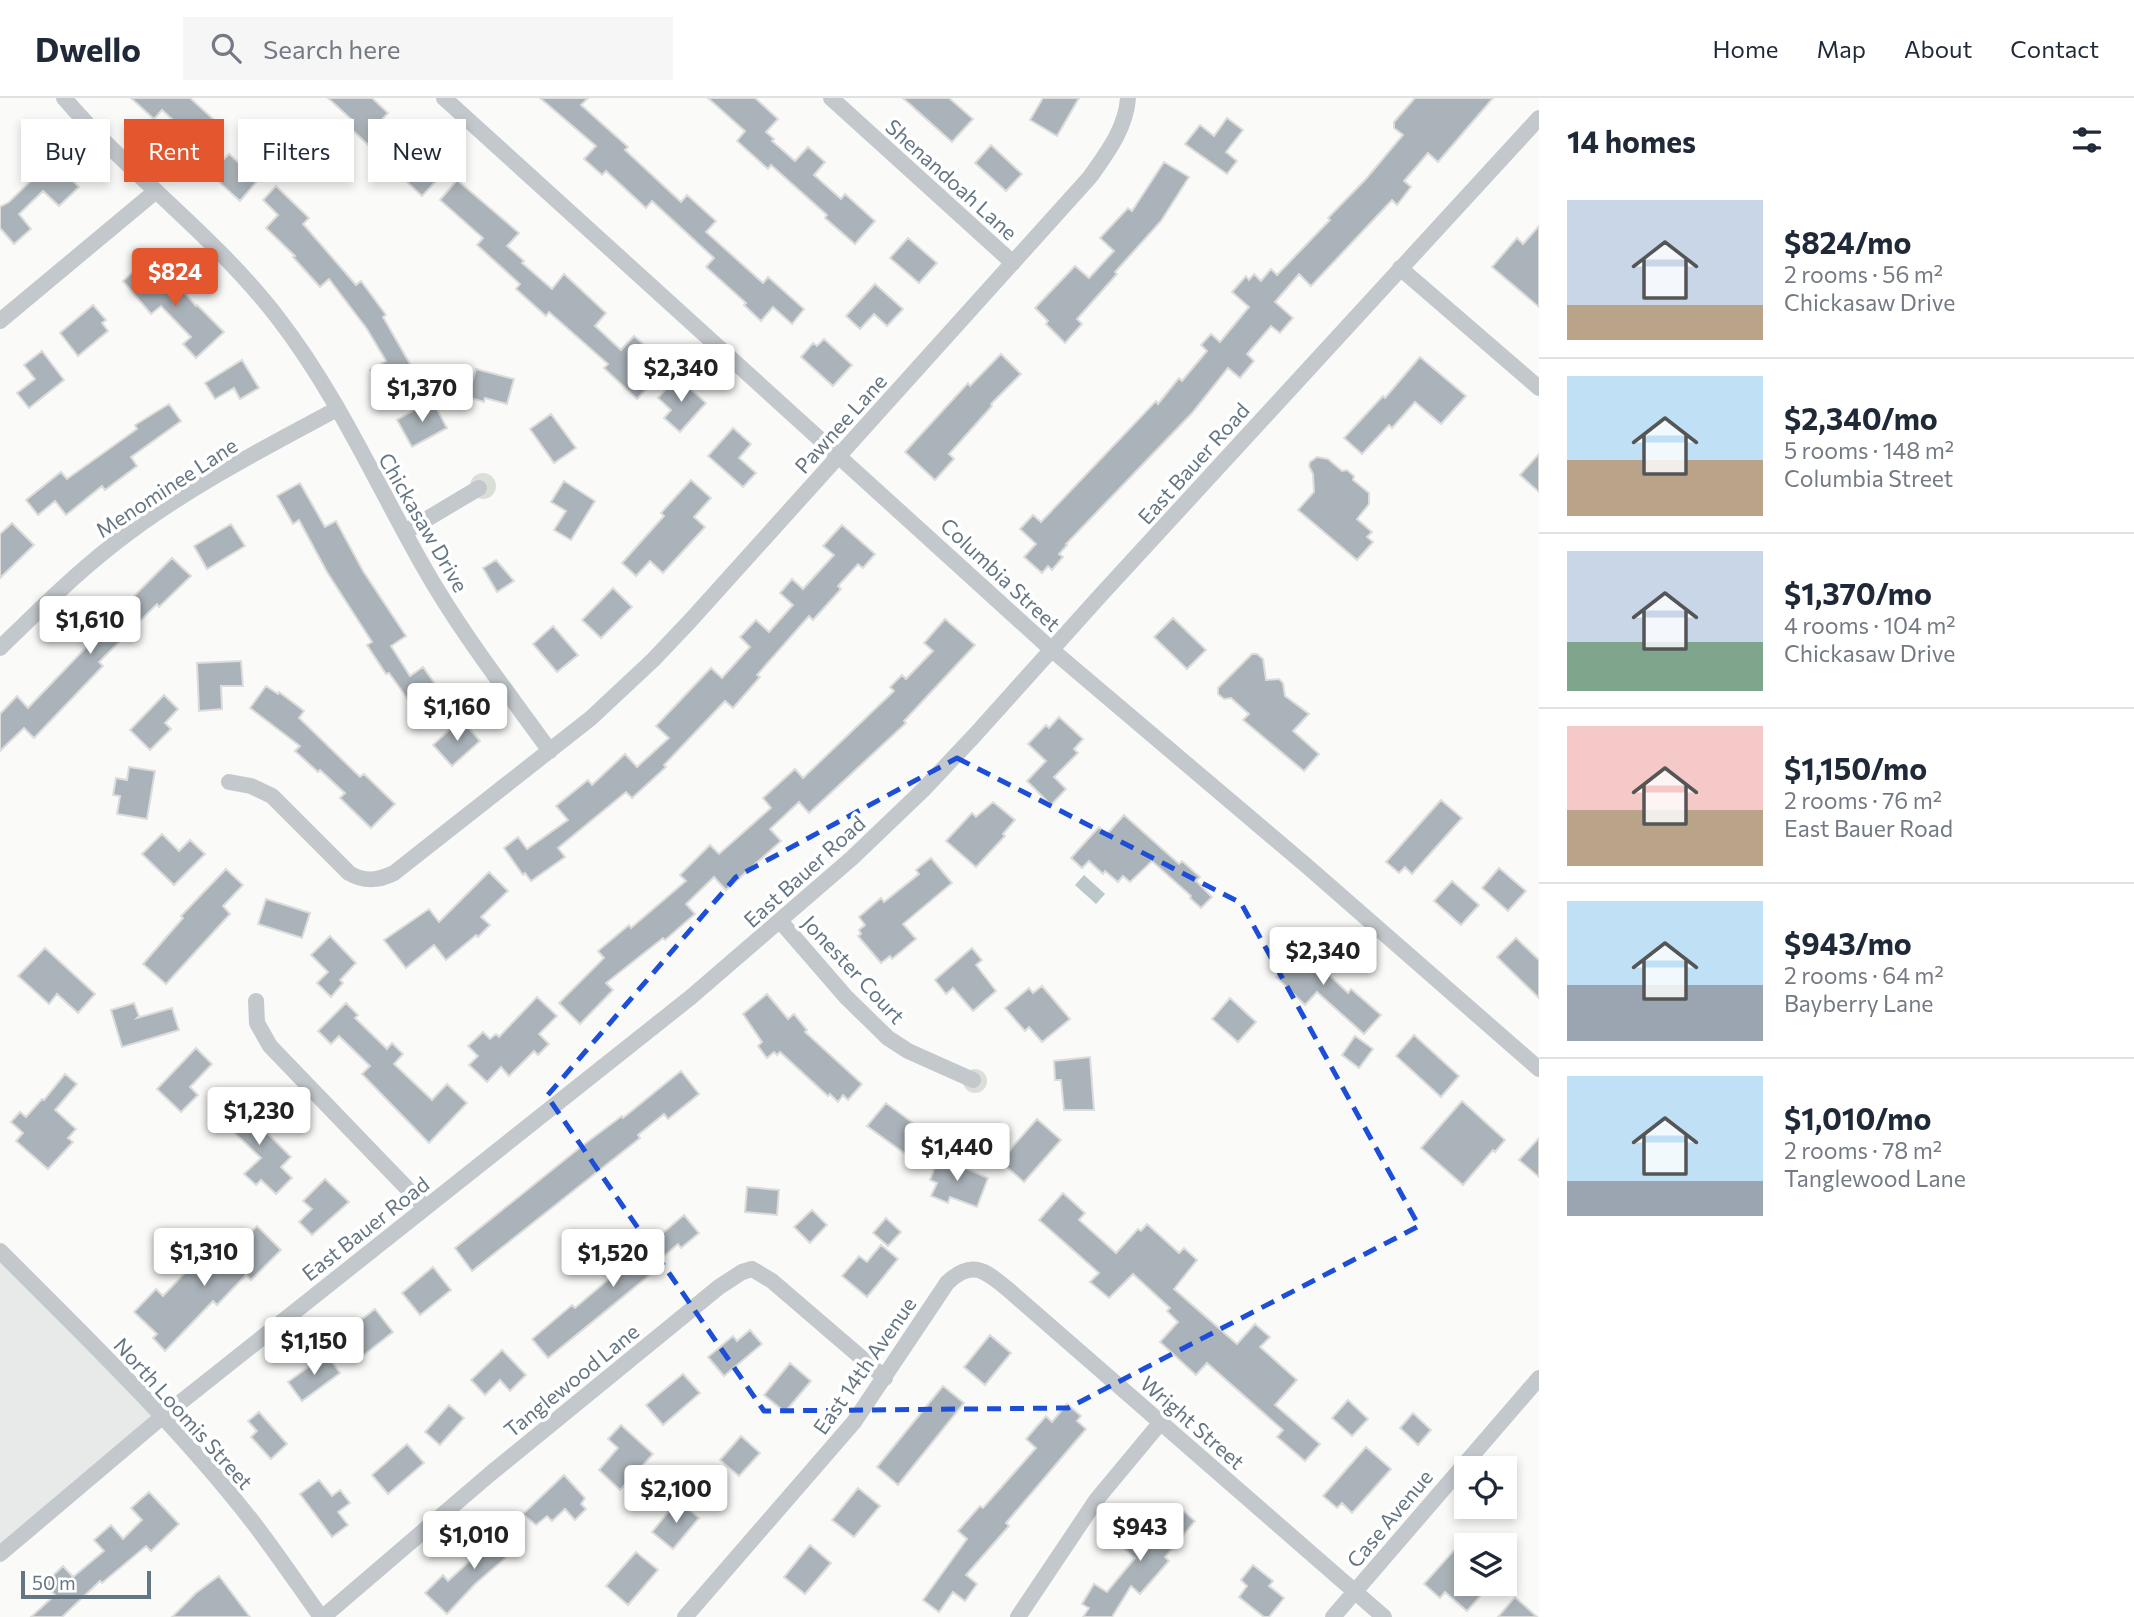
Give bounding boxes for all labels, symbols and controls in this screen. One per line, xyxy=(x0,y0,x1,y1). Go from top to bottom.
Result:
search box xyxy=(183,17,673,80)
text: Dwello xyxy=(35,28,141,69)
icon: search xyxy=(207,29,245,67)
text: Search here xyxy=(263,33,401,64)
text: Home xyxy=(1713,34,1779,63)
text: Map xyxy=(1817,34,1866,63)
text: About xyxy=(1904,34,1972,63)
text: Contact xyxy=(2010,34,2099,63)
street label: Shenandoah Lane xyxy=(881,113,1023,245)
chip: Buy xyxy=(21,119,110,182)
chip: Rent xyxy=(124,119,224,182)
chip: Filters xyxy=(238,119,354,182)
chip: New xyxy=(368,119,466,182)
icon: filters xyxy=(2068,121,2106,159)
text: 14 homes xyxy=(1567,122,1696,159)
text: $824/mo xyxy=(1784,223,1911,260)
icon: home xyxy=(1623,228,1707,312)
pin: $824 xyxy=(134,248,216,308)
text: $824 xyxy=(148,257,202,285)
text: 2 rooms · 56 m² xyxy=(1784,260,1943,288)
text: Chickasaw Drive xyxy=(1784,288,1955,316)
pin: $2,340 xyxy=(624,344,738,404)
text: $2,340 xyxy=(644,353,718,381)
pin: $1,370 xyxy=(365,364,479,424)
street label: Pawnee Lane xyxy=(789,368,891,478)
text: $1,370 xyxy=(387,373,457,401)
street label: East Bauer Road xyxy=(1132,397,1254,529)
text: $2,340/mo xyxy=(1784,399,1938,436)
icon: home xyxy=(1623,404,1707,488)
street label: Menominee Lane xyxy=(91,432,241,542)
text: 5 rooms · 148 m² xyxy=(1784,436,1954,464)
street label: Chickasaw Drive xyxy=(374,448,474,596)
text: Columbia Street xyxy=(1784,464,1953,492)
street label: Columbia Street xyxy=(936,512,1066,636)
text: $1,370/mo xyxy=(1784,574,1932,611)
icon: home xyxy=(1623,579,1707,663)
pin: $1,610 xyxy=(33,596,147,656)
text: $1,610 xyxy=(56,605,124,633)
text: 4 rooms · 104 m² xyxy=(1784,611,1956,639)
text: Chickasaw Drive xyxy=(1784,639,1955,667)
pin: $1,160 xyxy=(400,684,514,743)
text: $1,160 xyxy=(423,692,491,720)
text: $1,150/mo xyxy=(1784,749,1927,786)
icon: home xyxy=(1623,754,1707,838)
text: 2 rooms · 76 m² xyxy=(1784,786,1942,814)
street label: East Bauer Road xyxy=(738,810,870,932)
text: East Bauer Road xyxy=(1784,814,1953,842)
street label: Jonester Court xyxy=(798,910,910,1028)
text: $943/mo xyxy=(1784,924,1912,961)
pin: $2,340 xyxy=(1266,928,1380,987)
icon: home xyxy=(1623,929,1707,1013)
text: $2,340 xyxy=(1286,936,1360,964)
text: 2 rooms · 64 m² xyxy=(1784,961,1944,989)
text: Bayberry Lane xyxy=(1784,989,1933,1017)
pin: $1,230 xyxy=(202,1088,316,1147)
text: $1,230 xyxy=(223,1096,295,1124)
text: $1,010/mo xyxy=(1784,1099,1931,1136)
icon: home xyxy=(1623,1104,1707,1188)
pin: $1,440 xyxy=(900,1124,1014,1183)
text: $1,440 xyxy=(921,1132,993,1160)
text: 2 rooms · 78 m² xyxy=(1784,1136,1942,1164)
text: Tanglewood Lane xyxy=(1784,1164,1966,1192)
street label: East Bauer Road xyxy=(296,1171,434,1285)
pin: $1,310 xyxy=(147,1228,261,1288)
pin: $1,520 xyxy=(556,1230,670,1289)
text: $1,310 xyxy=(170,1237,238,1265)
text: $1,520 xyxy=(577,1238,649,1266)
street label: East 14th Avenue xyxy=(807,1292,921,1438)
pin: $1,150 xyxy=(257,1318,371,1377)
street label: Tanglewood Lane xyxy=(499,1318,643,1442)
text: $1,150 xyxy=(281,1326,347,1354)
street label: North Loomis Street xyxy=(109,1332,259,1494)
street label: Wright Street xyxy=(1136,1370,1250,1474)
map controls xyxy=(1454,1456,1517,1596)
button: locate xyxy=(1454,1456,1517,1519)
street label: Case Avenue xyxy=(1341,1464,1437,1572)
pin: $2,100 xyxy=(619,1466,733,1525)
text: $2,100 xyxy=(640,1474,712,1502)
pin: $943 xyxy=(1099,1504,1181,1563)
pin: $1,010 xyxy=(417,1512,531,1571)
text: $943 xyxy=(1113,1512,1167,1540)
text: $1,010 xyxy=(439,1520,509,1548)
button: layers xyxy=(1454,1533,1517,1596)
scale bar xyxy=(21,1568,150,1600)
text: 50 m xyxy=(32,1571,76,1594)

